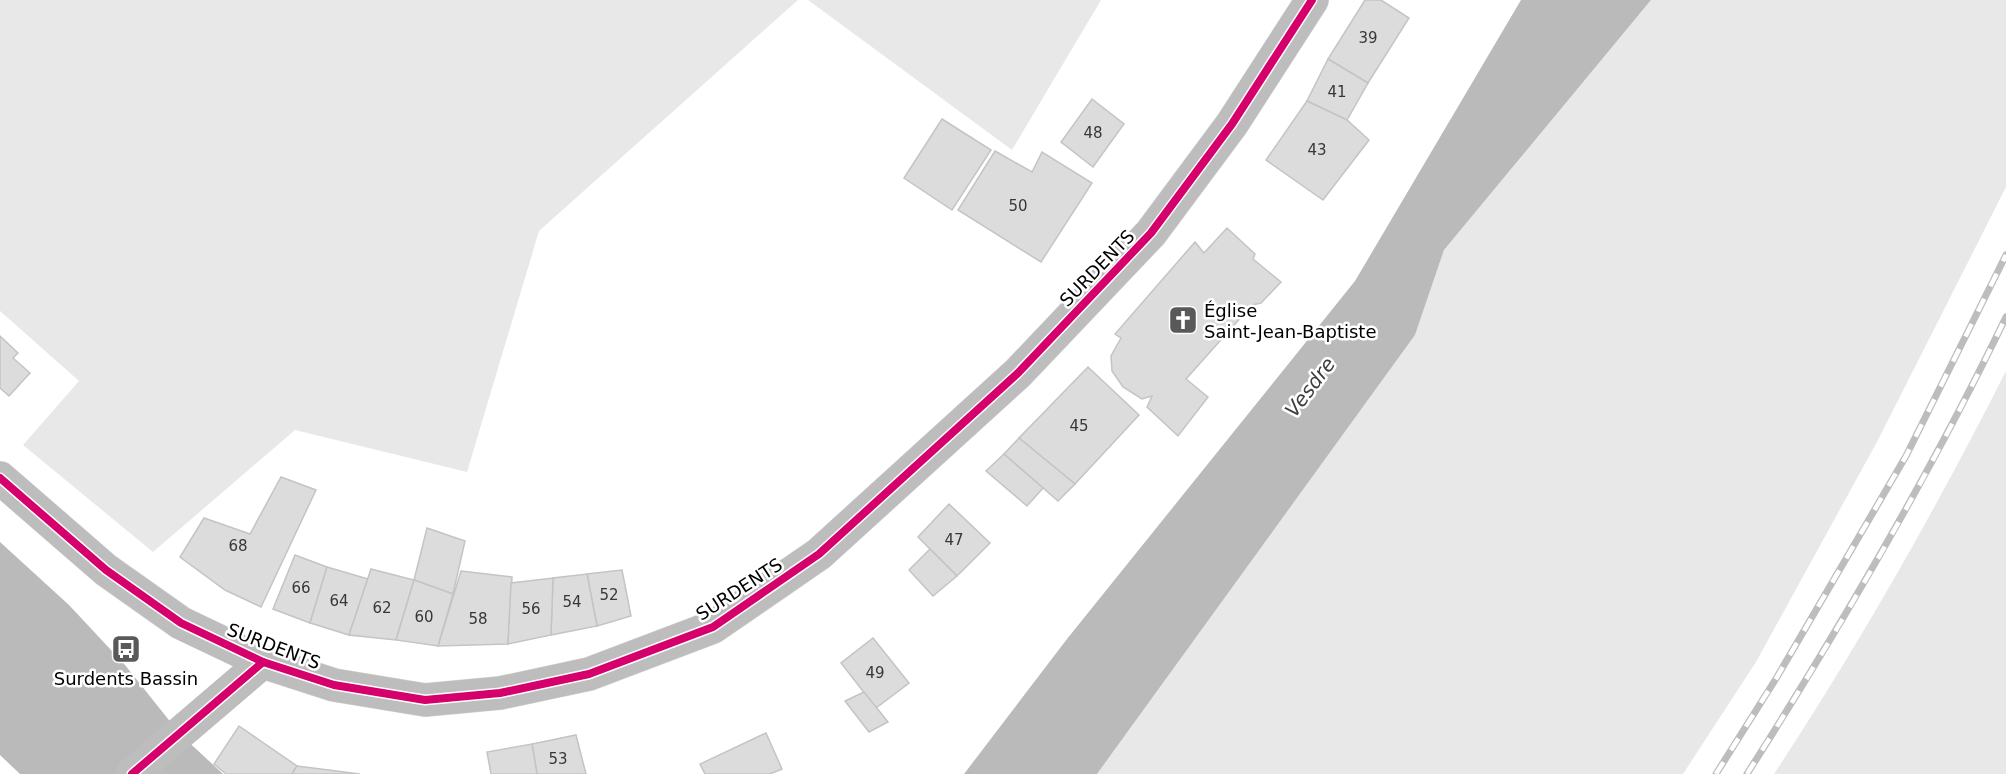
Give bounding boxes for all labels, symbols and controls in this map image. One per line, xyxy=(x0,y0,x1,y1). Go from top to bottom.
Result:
house number: 39 xyxy=(1358,29,1378,47)
house number: 41 xyxy=(1327,83,1347,101)
house number: 48 xyxy=(1083,124,1103,142)
house number: 43 xyxy=(1307,141,1327,159)
house number: 50 xyxy=(1008,197,1028,215)
street label: SURDENTS xyxy=(1055,225,1139,311)
place label: Église Saint-Jean-Baptiste xyxy=(1204,300,1376,342)
church icon: Église Saint-Jean-Baptiste xyxy=(1167,304,1199,336)
water label: Vesdre xyxy=(1280,352,1340,422)
house number: 45 xyxy=(1069,417,1089,435)
house number: 47 xyxy=(944,531,964,549)
house number: 68 xyxy=(228,537,248,555)
street label: SURDENTS xyxy=(692,553,786,625)
house number: 66 xyxy=(291,579,311,597)
house number: 52 xyxy=(599,586,619,604)
house number: 64 xyxy=(329,592,349,610)
house number: 54 xyxy=(562,593,582,611)
house number: 62 xyxy=(372,599,392,617)
house number: 56 xyxy=(521,600,541,618)
house number: 60 xyxy=(414,608,434,626)
house number: 58 xyxy=(468,610,488,628)
street label: SURDENTS xyxy=(224,619,324,673)
bus stop icon: Surdents Bassin xyxy=(110,633,142,665)
house number: 49 xyxy=(865,664,885,682)
place label: Surdents Bassin xyxy=(54,668,198,689)
house number: 53 xyxy=(548,750,568,768)

